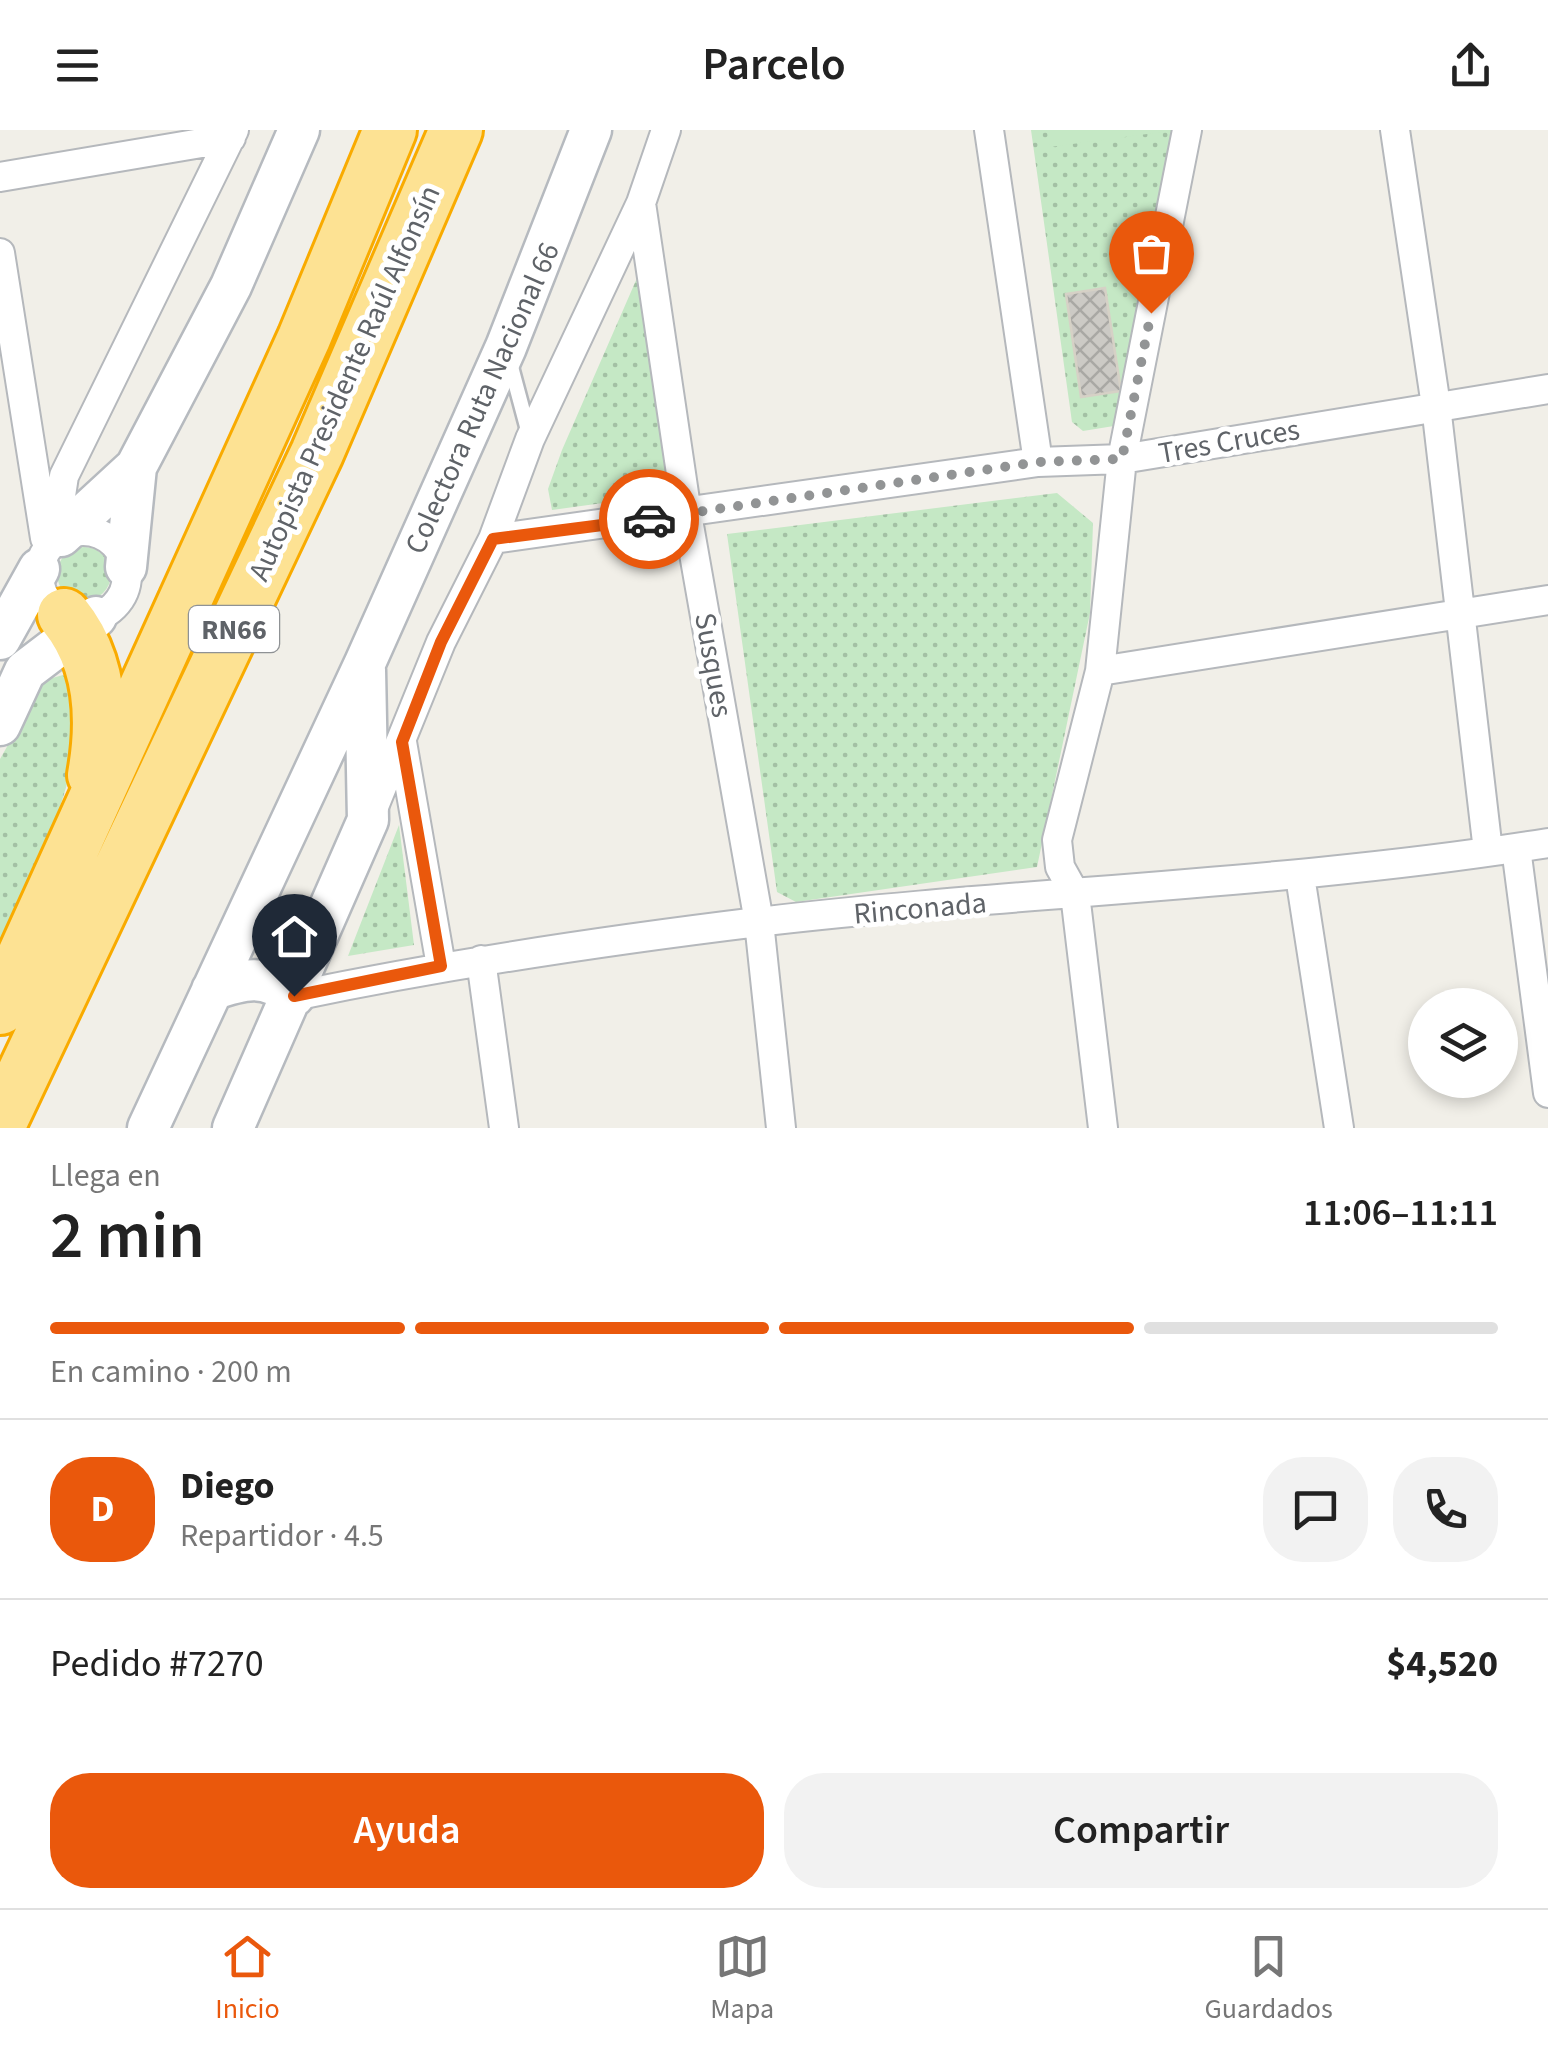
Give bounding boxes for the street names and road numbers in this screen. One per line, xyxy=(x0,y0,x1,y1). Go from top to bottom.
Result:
street label: Autopista Presidente Raúl Alfonsín xyxy=(238,179,451,588)
street label: Colectora Ruta Nacional 66 xyxy=(394,236,571,561)
street label: Tres Cruces xyxy=(1155,408,1303,475)
road number: RN66 xyxy=(189,606,279,652)
street label: Susques xyxy=(683,609,744,721)
street label: Rinconada xyxy=(852,881,988,936)

